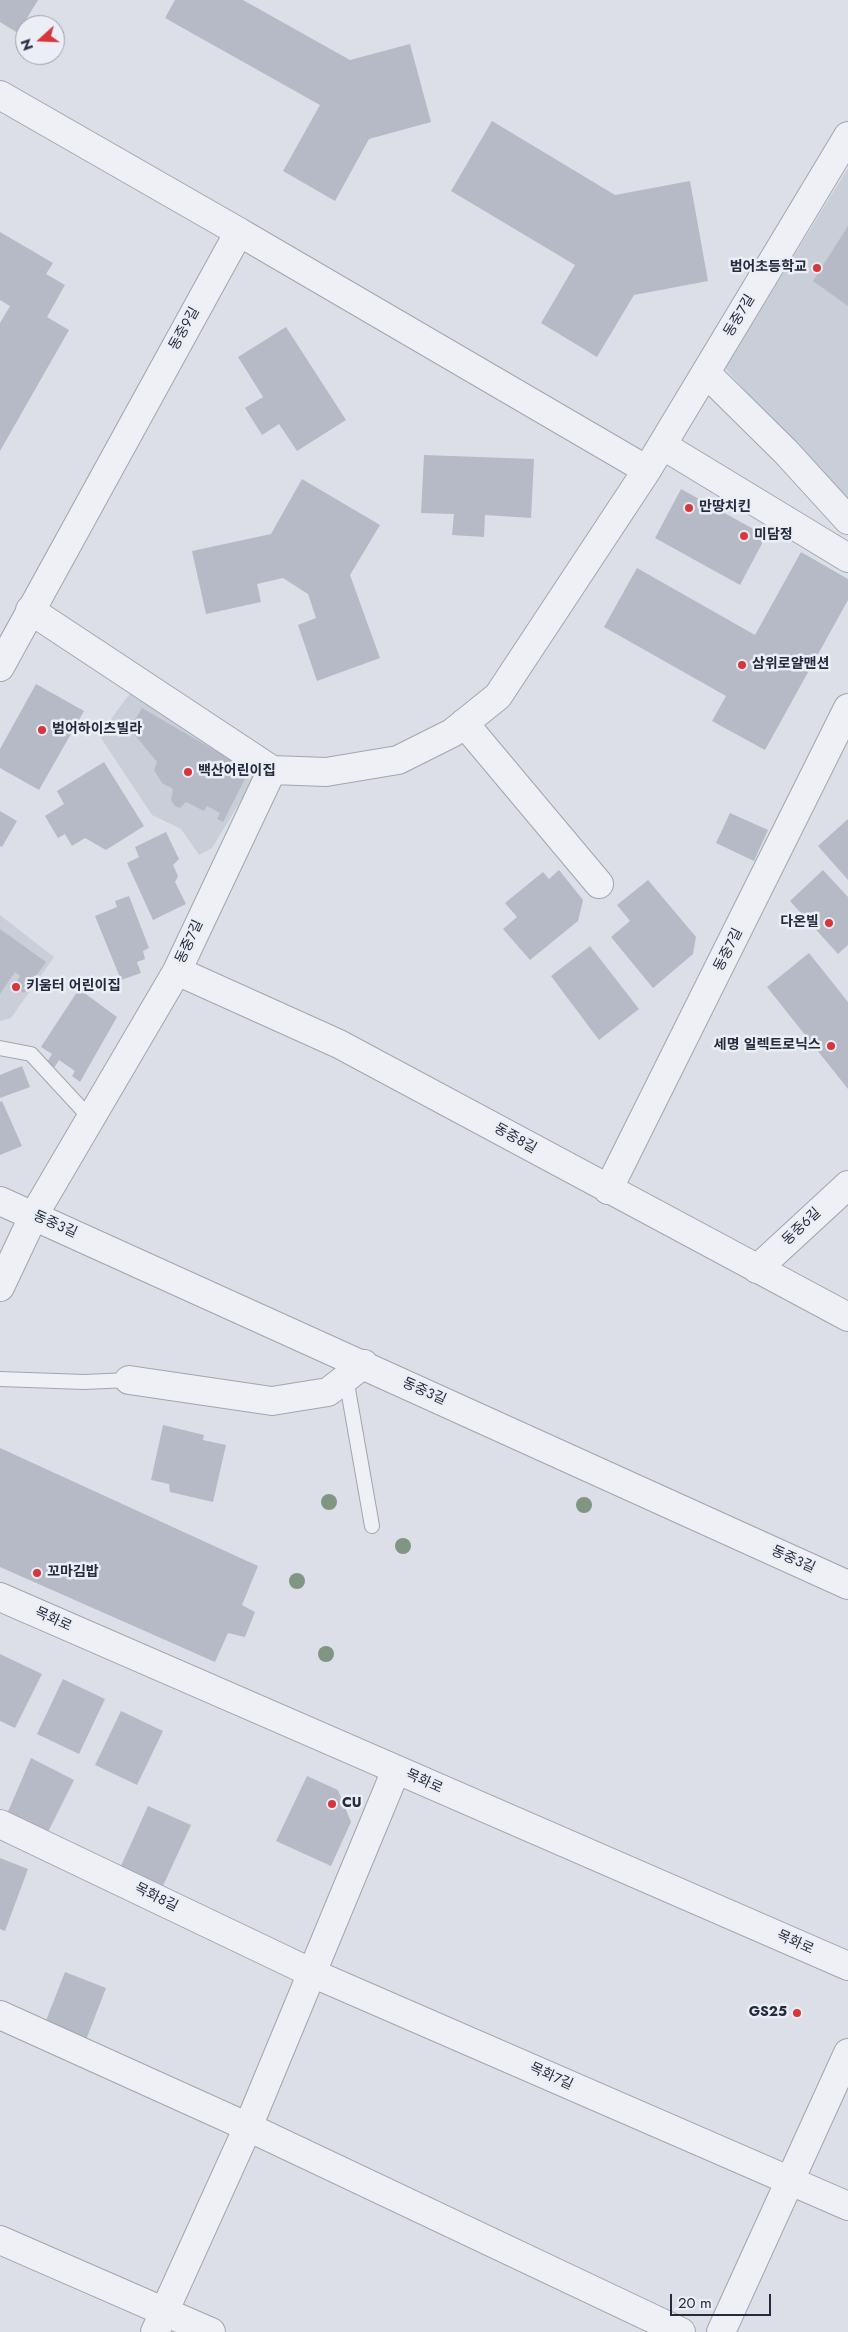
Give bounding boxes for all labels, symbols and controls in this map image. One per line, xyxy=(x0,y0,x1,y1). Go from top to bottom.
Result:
north arrow xyxy=(15,15,65,65)
text: N xyxy=(16,36,38,53)
place label: 범어초등학교 xyxy=(730,260,807,276)
marker: 범어초등학교 xyxy=(811,262,823,274)
street label: 동중7길 xyxy=(721,292,759,340)
street label: 동중9길 xyxy=(166,305,204,353)
place label: 만땅치킨 xyxy=(699,500,751,516)
marker: 만땅치킨 xyxy=(683,502,695,514)
place label: 미담정 xyxy=(754,528,793,544)
marker: 미담정 xyxy=(738,530,750,542)
place label: 삼위로얄맨션 xyxy=(752,657,829,673)
marker: 삼위로얄맨션 xyxy=(736,659,748,671)
place label: 범어하이츠빌라 xyxy=(52,722,142,738)
marker: 범어하이츠빌라 xyxy=(36,724,48,736)
place label: 백산어린이집 xyxy=(198,764,275,780)
marker: 백산어린이집 xyxy=(182,766,194,778)
place label: 다온빌 xyxy=(780,915,819,931)
marker: 다온빌 xyxy=(823,917,835,929)
street label: 동중7길 xyxy=(173,918,207,966)
street label: 동중7길 xyxy=(711,926,747,974)
place label: 키움터 어린이집 xyxy=(26,979,120,995)
marker: 키움터 어린이집 xyxy=(10,981,22,993)
place label: 세명 일렉트로닉스 xyxy=(714,1038,821,1054)
marker: 세명 일렉트로닉스 xyxy=(825,1040,837,1052)
street label: 동중8길 xyxy=(491,1120,539,1158)
street label: 동중6길 xyxy=(779,1205,825,1249)
street label: 동중3길 xyxy=(30,1208,80,1242)
street label: 동중3길 xyxy=(399,1375,449,1409)
street label: 동중3길 xyxy=(768,1543,818,1577)
place label: 꼬마김밥 xyxy=(47,1565,99,1581)
marker: 꼬마김밥 xyxy=(31,1567,43,1579)
street label: 목화로 xyxy=(32,1604,74,1636)
street label: 목화로 xyxy=(403,1766,445,1798)
place label: CU xyxy=(342,1796,362,1812)
marker: CU xyxy=(326,1798,338,1810)
street label: 목화8길 xyxy=(132,1880,180,1916)
street label: 목화로 xyxy=(774,1927,816,1959)
place label: GS25 xyxy=(749,2005,787,2021)
marker: GS25 xyxy=(791,2007,803,2019)
street label: 목화7길 xyxy=(527,2060,575,2094)
scale bar xyxy=(673,2284,774,2316)
text: 20 m xyxy=(678,2292,712,2314)

